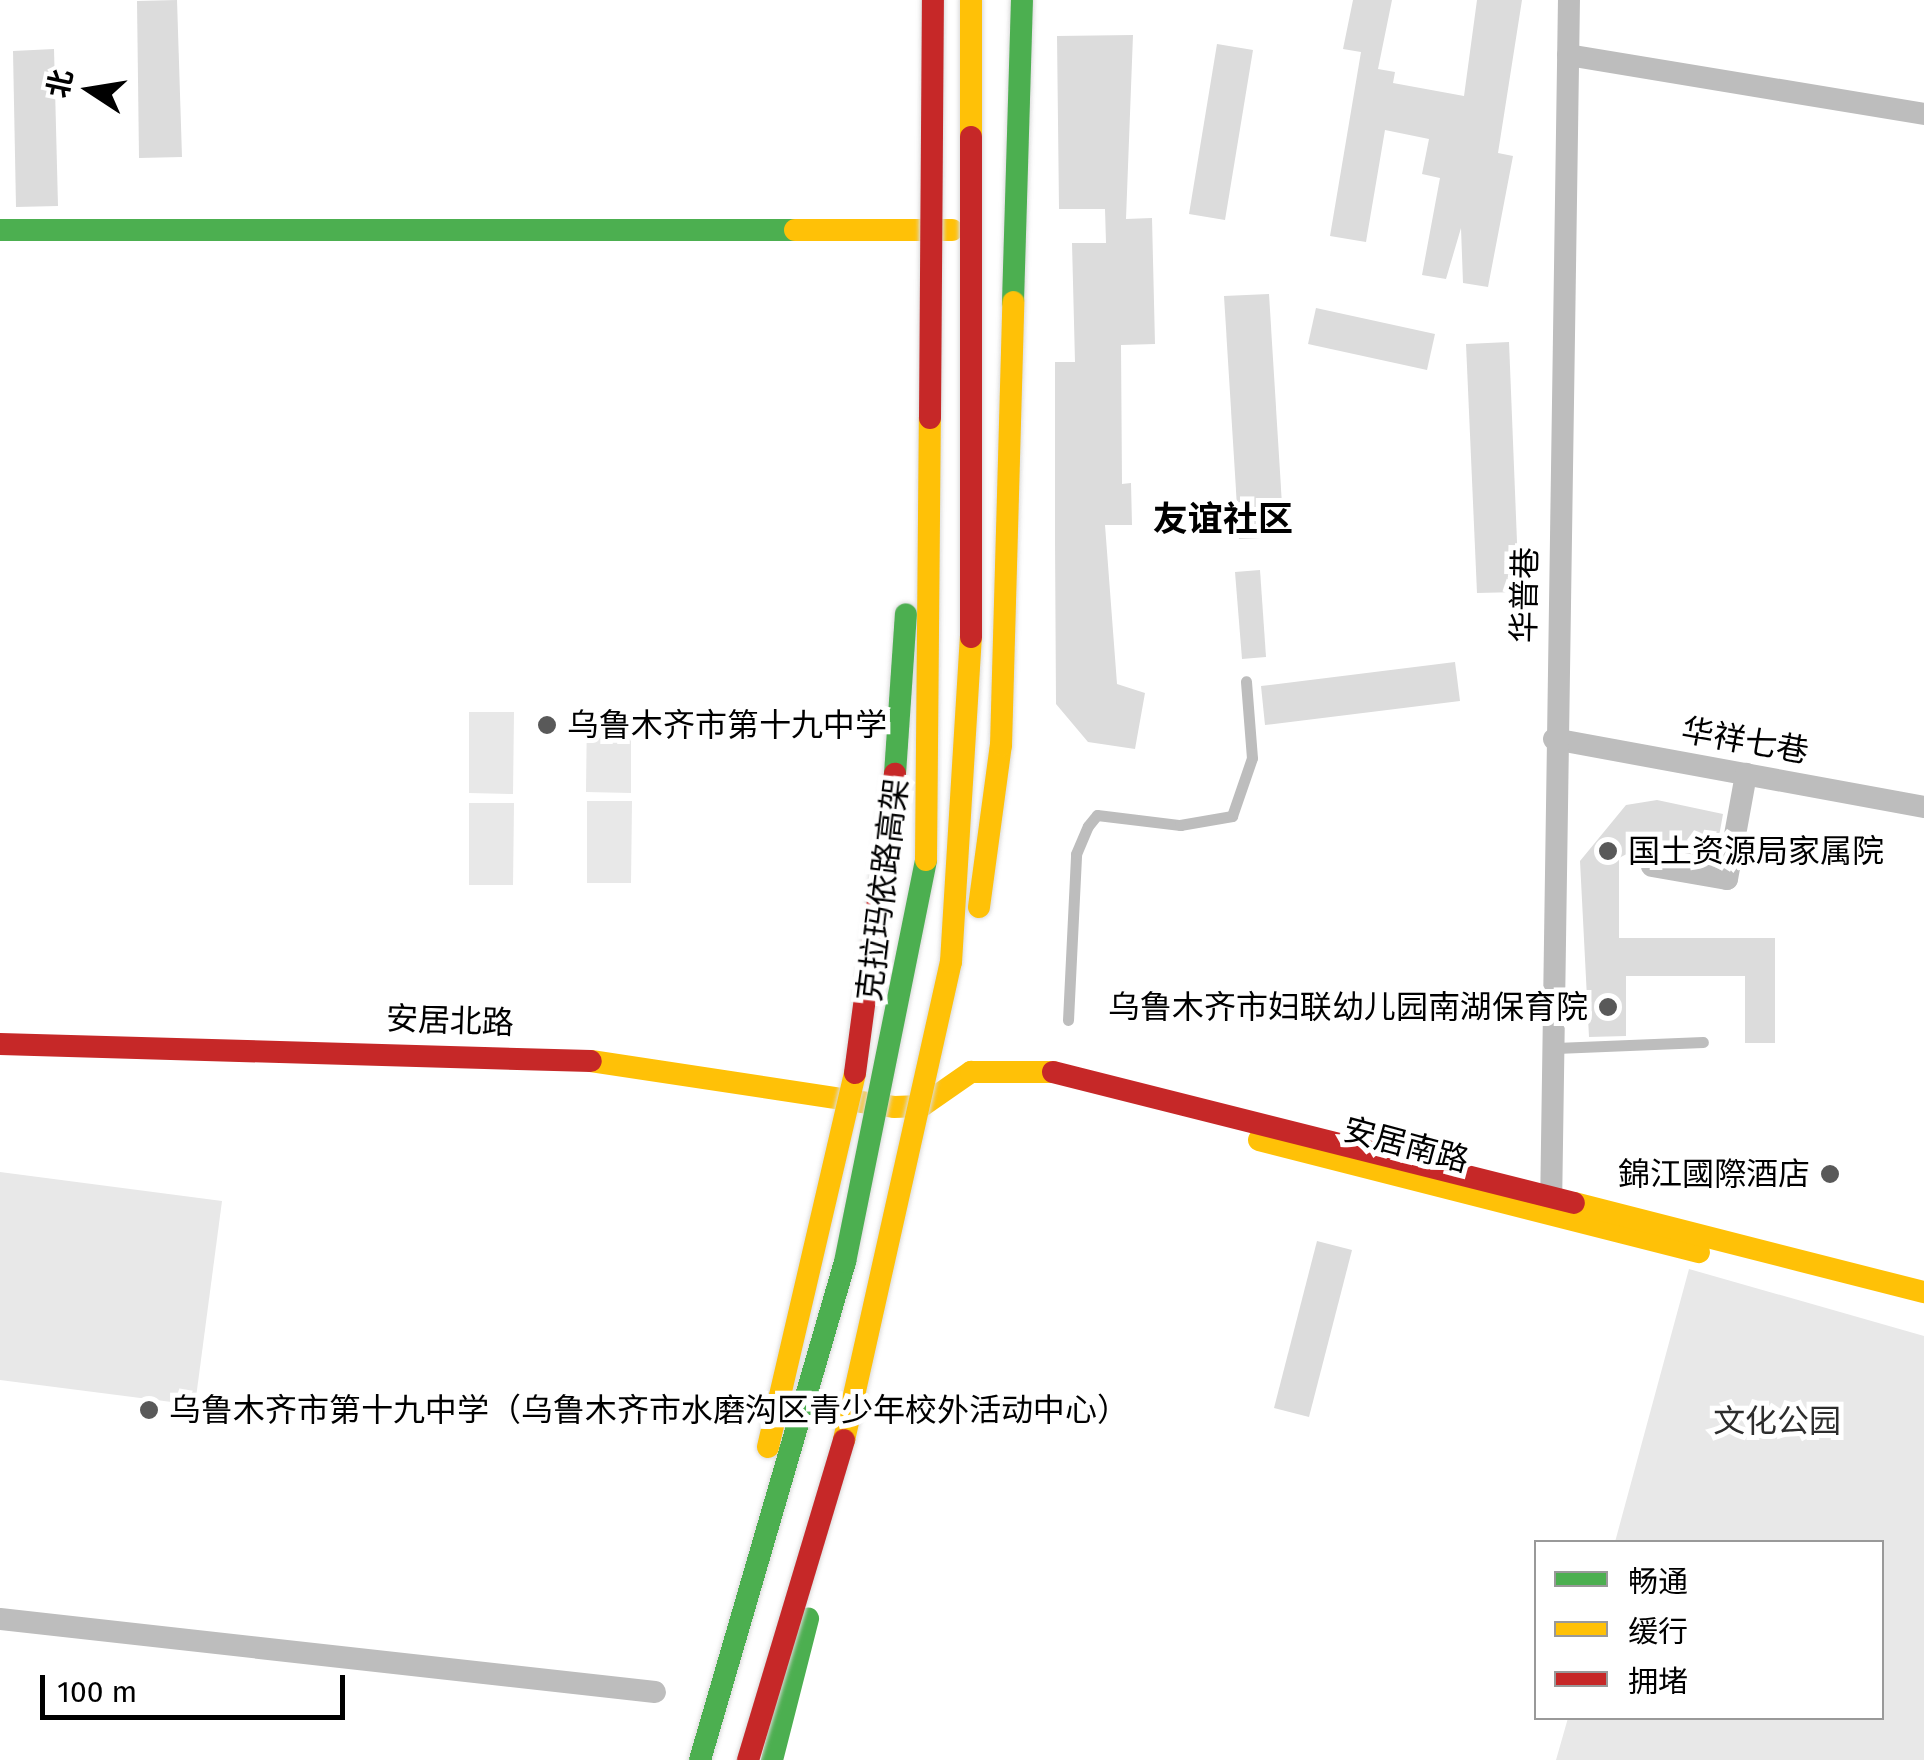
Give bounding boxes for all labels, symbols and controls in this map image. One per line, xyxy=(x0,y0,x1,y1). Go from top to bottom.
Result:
north arrow xyxy=(40,40,140,140)
text: 北 xyxy=(41,67,79,101)
district label: 友谊社区 xyxy=(1153,498,1293,540)
street label: 华普巷 xyxy=(1505,547,1545,643)
place label: 乌鲁木齐市第十九中学 xyxy=(567,706,887,744)
street label: 华祥七巷 xyxy=(1679,711,1811,771)
marker: 乌鲁木齐市第十九中学 xyxy=(536,714,558,736)
street label: 克拉玛依路高架 xyxy=(850,776,916,1004)
place label: 国土资源局家属院 xyxy=(1628,832,1884,870)
marker: 国土资源局家属院 xyxy=(1597,840,1619,862)
place label: 乌鲁木齐市妇联幼儿园南湖保育院 xyxy=(1108,988,1588,1026)
marker: 乌鲁木齐市妇联幼儿园南湖保育院 xyxy=(1597,996,1619,1018)
street label: 安居北路 xyxy=(385,1000,515,1042)
street label: 安居南路 xyxy=(1339,1110,1473,1180)
place label: 錦江國際酒店 xyxy=(1618,1155,1810,1193)
marker: 錦江國際酒店 xyxy=(1819,1163,1841,1185)
place label: 乌鲁木齐市第十九中学（乌鲁木齐市水磨沟区青少年校外活动中心） xyxy=(169,1391,1129,1429)
marker: 乌鲁木齐市第十九中学（乌鲁木齐市水磨沟区青少年校外活动中心） xyxy=(138,1399,160,1421)
park label: 文化公园 xyxy=(1713,1402,1841,1440)
legend xyxy=(1534,1540,1884,1720)
text: 畅通 xyxy=(1628,1564,1688,1600)
text: 缓行 xyxy=(1628,1614,1688,1650)
scale bar xyxy=(45,1655,350,1717)
text: 拥堵 xyxy=(1628,1664,1688,1700)
text: 100 m xyxy=(57,1674,137,1710)

